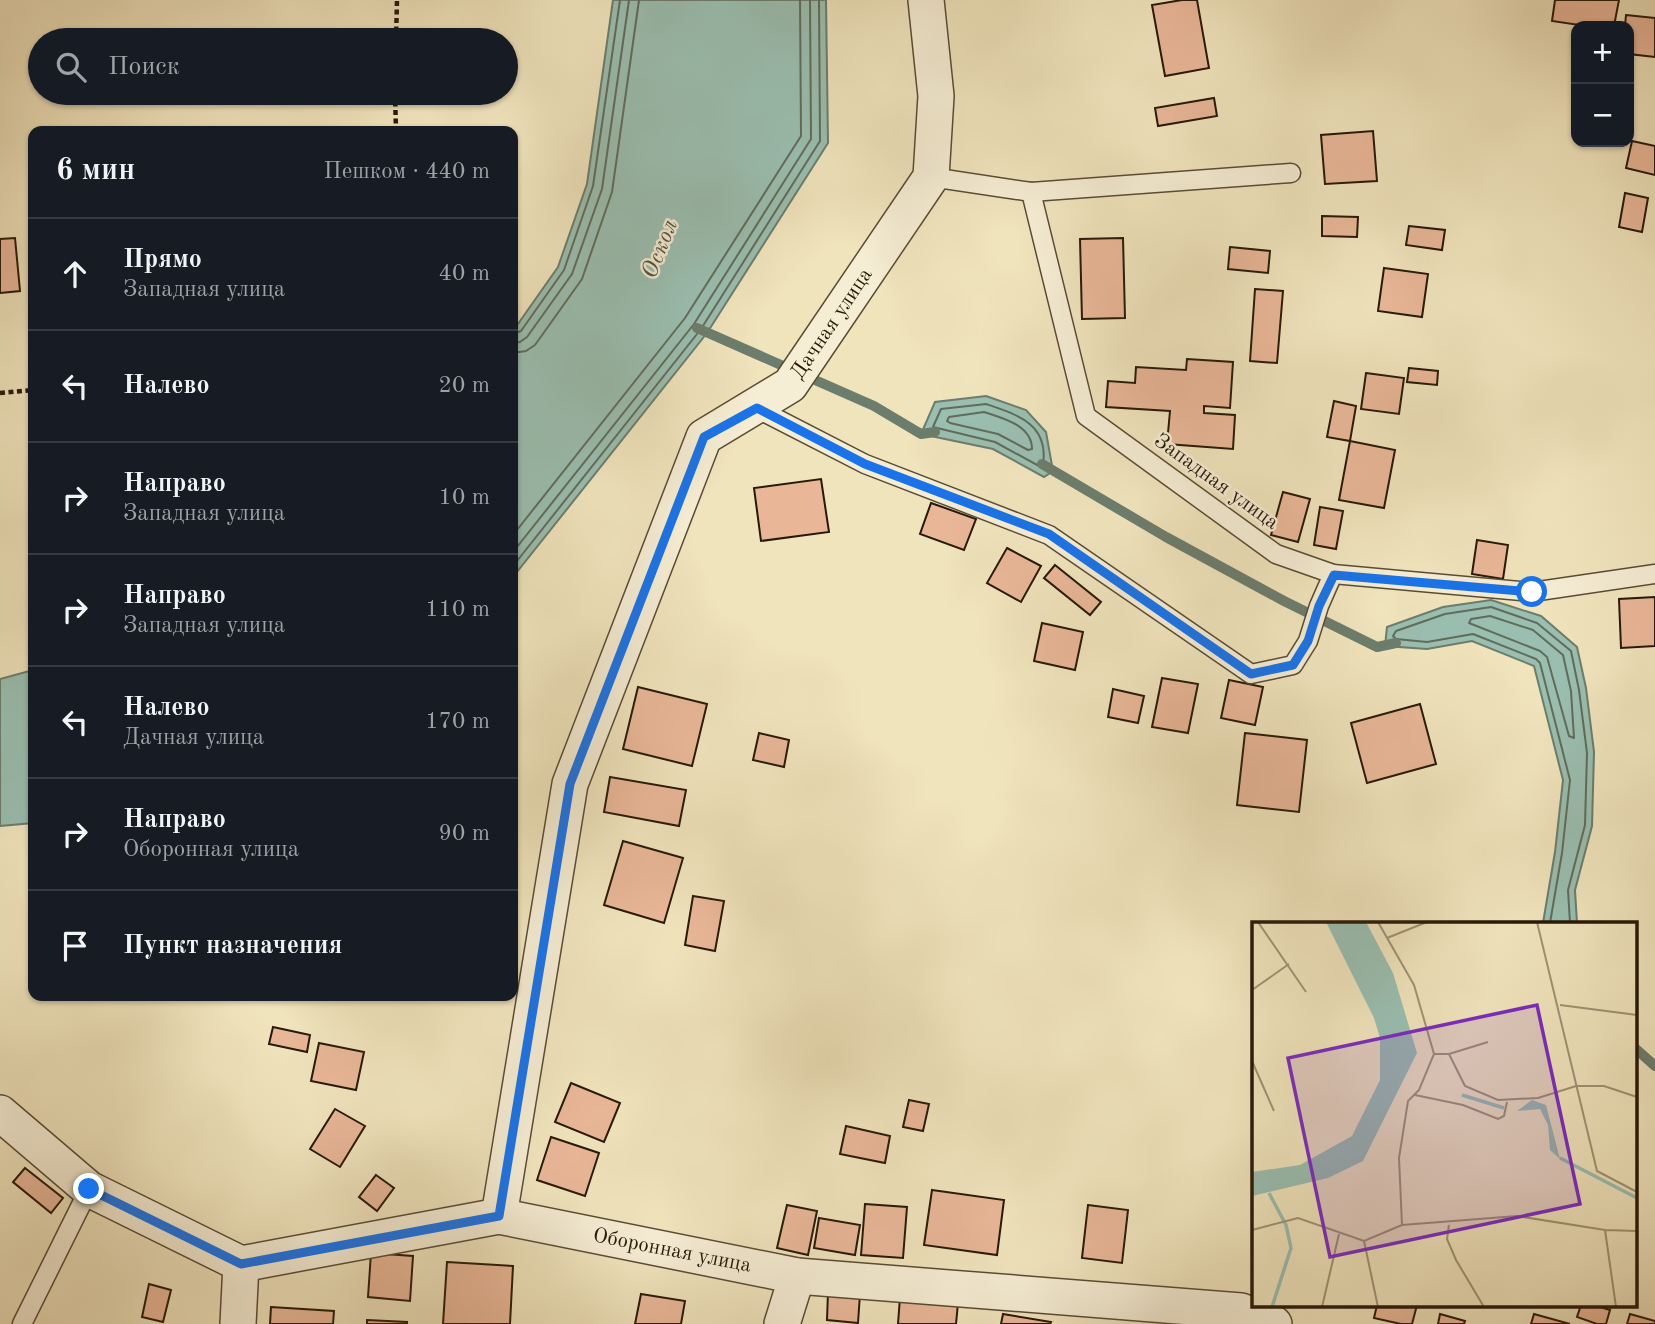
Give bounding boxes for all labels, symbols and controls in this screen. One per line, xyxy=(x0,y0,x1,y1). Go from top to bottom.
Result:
map controls xyxy=(1571,21,1634,147)
button: + xyxy=(1571,21,1634,84)
search box xyxy=(28,28,518,105)
icon: search xyxy=(52,48,90,86)
text: Поиск xyxy=(108,54,180,80)
button: − xyxy=(1571,84,1634,147)
text: 6 мин xyxy=(56,156,135,186)
text: Пешком · 440 m xyxy=(324,160,490,183)
water label: Оскол xyxy=(638,216,682,282)
text: Прямо xyxy=(123,247,202,273)
icon: ahead xyxy=(56,255,94,293)
text: 40 m xyxy=(439,262,490,285)
street label: Дачная улица xyxy=(787,265,877,383)
text: Западная улица xyxy=(123,278,285,301)
icon: left xyxy=(56,367,94,405)
text: Налево xyxy=(123,373,210,399)
text: 20 m xyxy=(439,374,490,397)
street label: Западная улица xyxy=(1150,430,1282,534)
text: Направо xyxy=(123,471,226,497)
icon: right xyxy=(56,479,94,517)
text: 10 m xyxy=(439,486,490,509)
text: Западная улица xyxy=(123,502,285,525)
route start xyxy=(1516,576,1547,607)
text: Направо xyxy=(123,583,226,609)
icon: right xyxy=(56,591,94,629)
text: 110 m xyxy=(425,598,490,621)
text: Западная улица xyxy=(123,614,285,637)
text: Налево xyxy=(123,695,210,721)
icon: left xyxy=(56,703,94,741)
text: 170 m xyxy=(425,710,490,733)
text: Дачная улица xyxy=(123,726,264,749)
text: Направо xyxy=(123,807,226,833)
icon: right xyxy=(56,815,94,853)
text: 90 m xyxy=(439,822,490,845)
text: Оборонная улица xyxy=(123,838,299,861)
inset map xyxy=(1252,922,1638,1306)
icon: arrive xyxy=(56,927,94,965)
text: Пункт назначения xyxy=(123,933,342,959)
route end xyxy=(73,1173,104,1204)
street label: Оборонная улица xyxy=(591,1225,753,1277)

